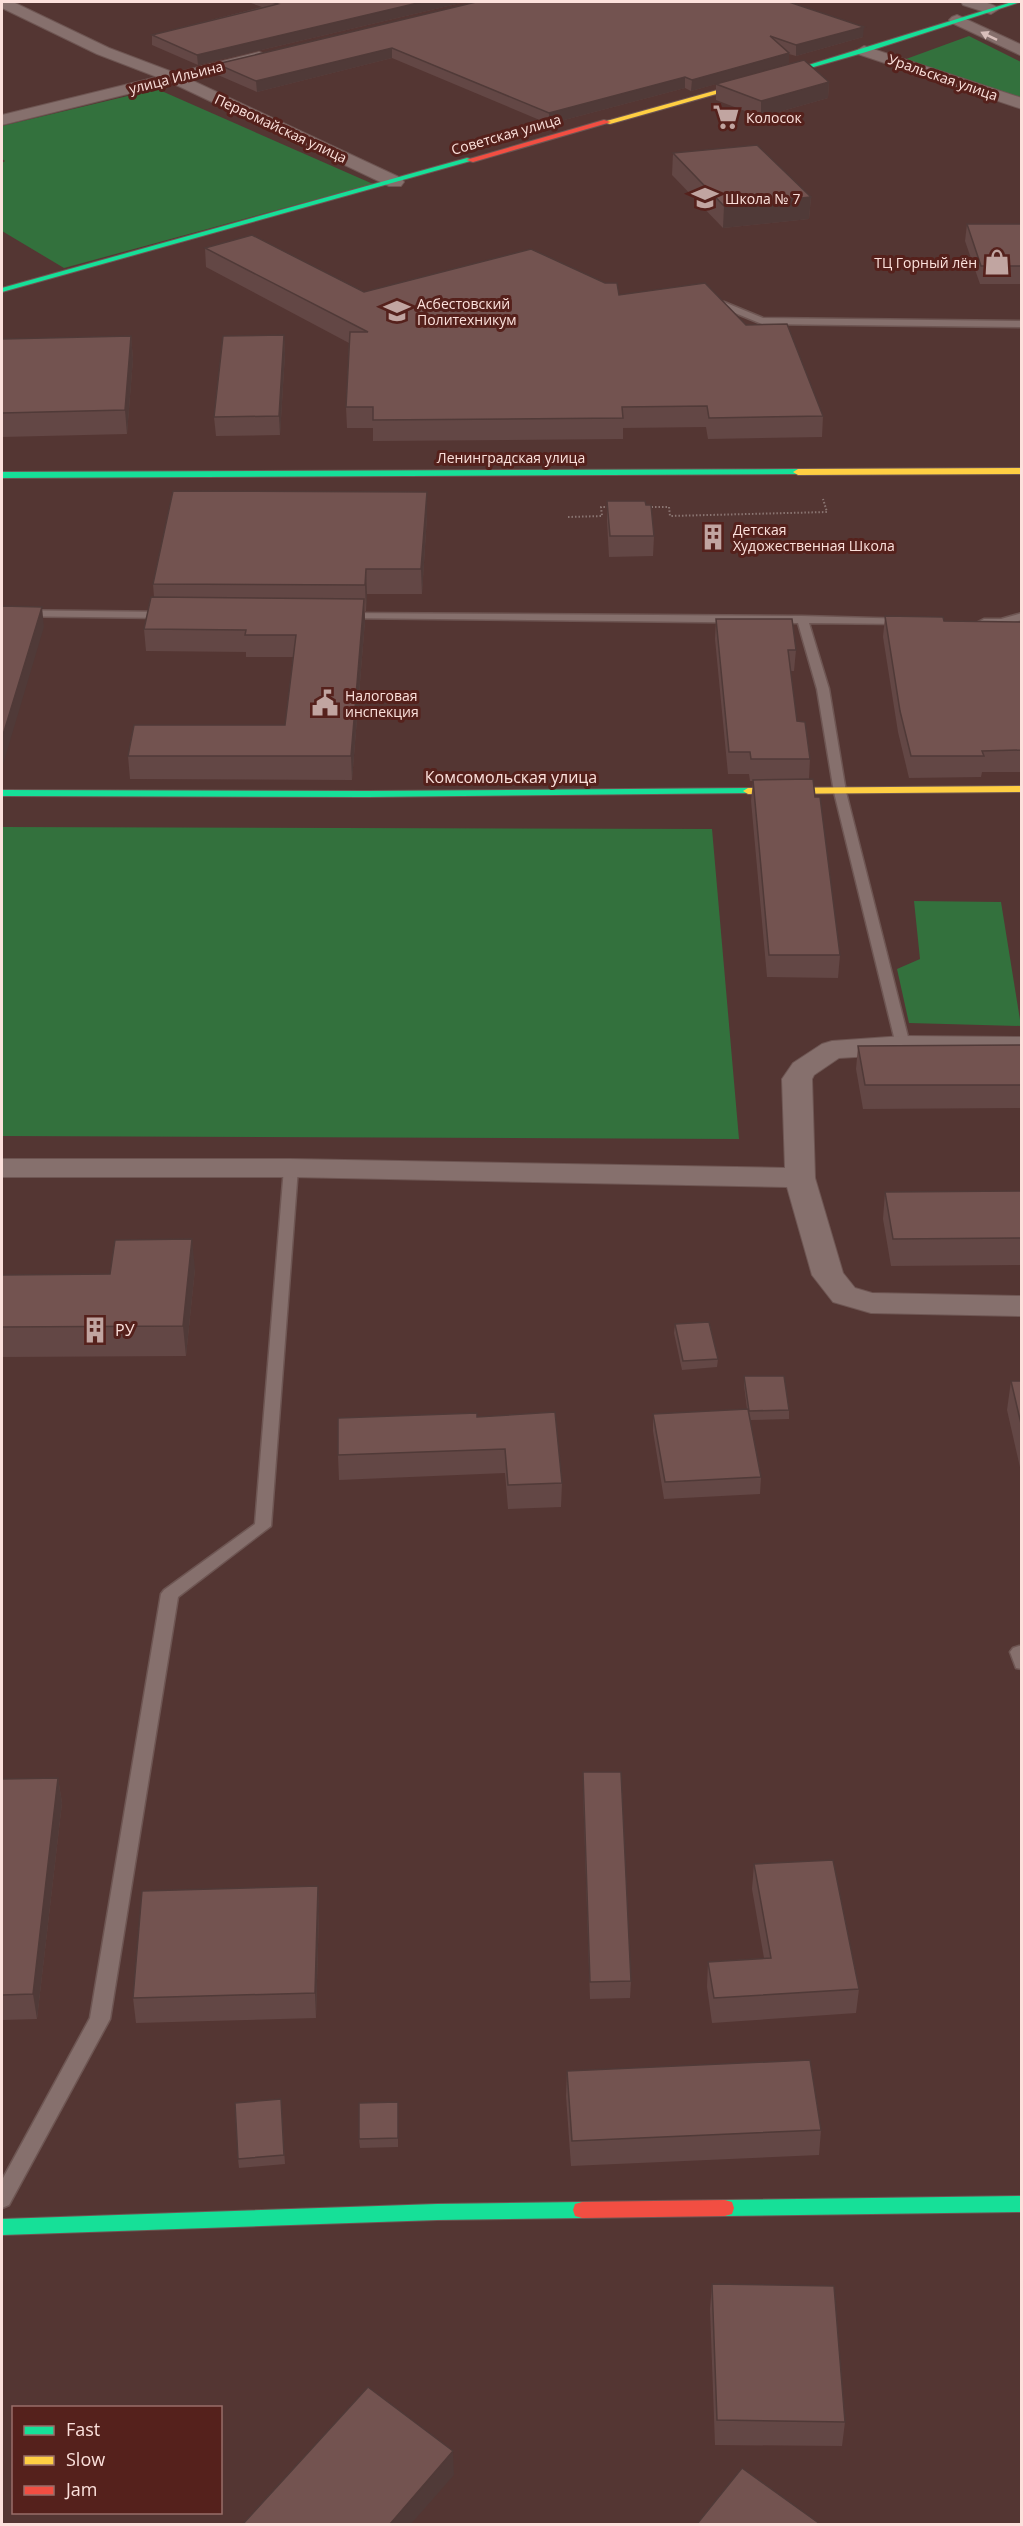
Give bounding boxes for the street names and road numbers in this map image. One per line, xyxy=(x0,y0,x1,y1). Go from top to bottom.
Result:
street label: Уральская улица xyxy=(886,49,1000,105)
street label: улица Ильина xyxy=(127,56,225,98)
street label: Первомайская улица xyxy=(212,89,350,167)
street label: Советская улица xyxy=(449,109,563,159)
street label: Ленинградская улица xyxy=(437,448,585,467)
street label: Комсомольская улица xyxy=(425,766,597,788)

